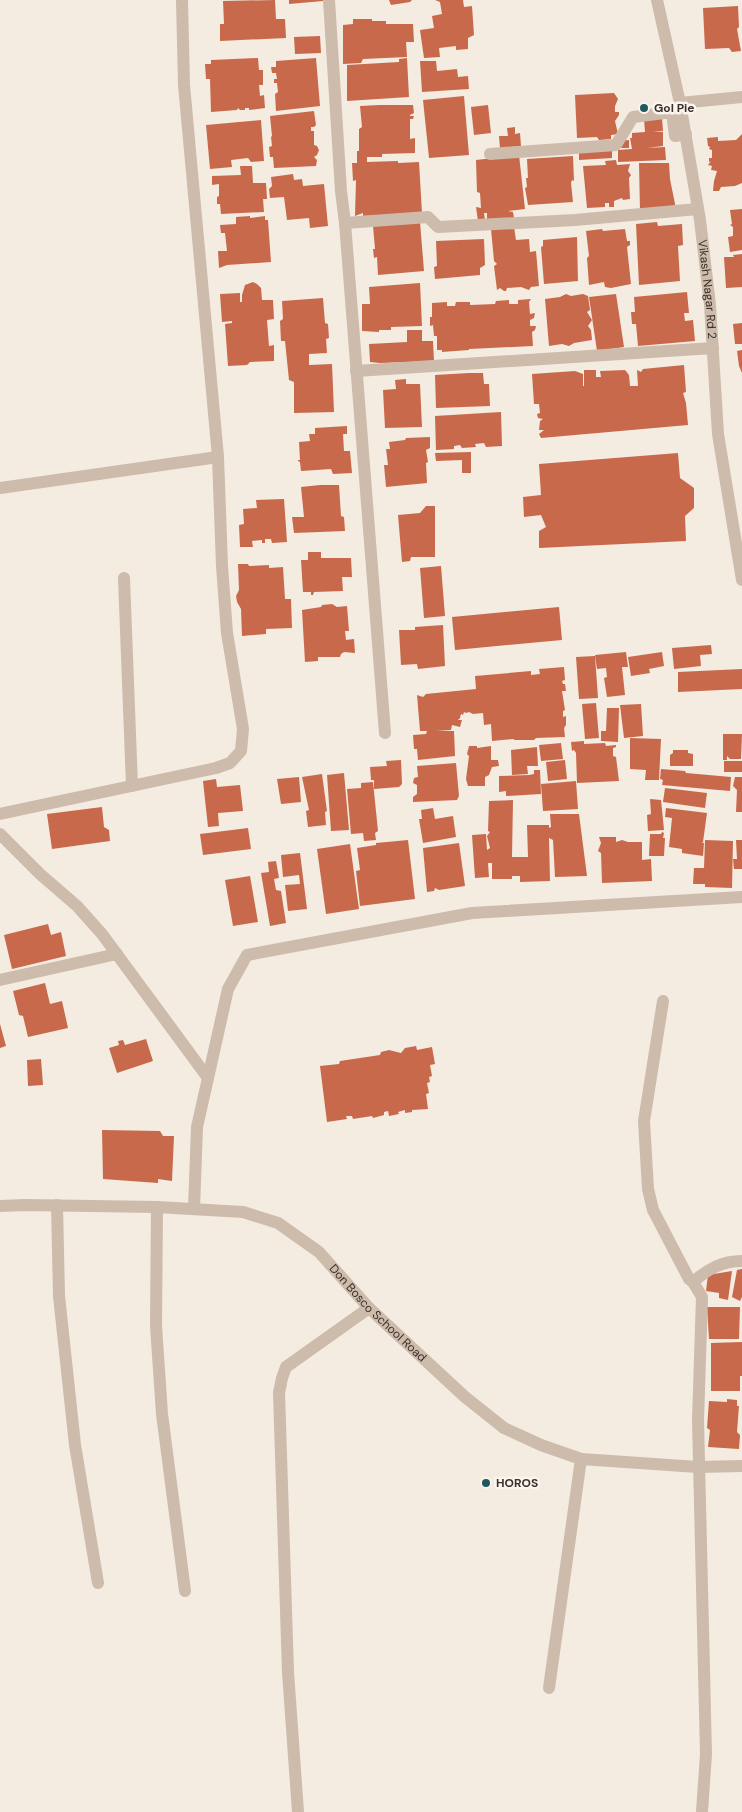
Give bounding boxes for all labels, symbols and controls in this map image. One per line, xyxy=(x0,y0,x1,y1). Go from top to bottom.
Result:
place label: Gol Pie xyxy=(654,100,695,116)
marker: Gol Pie xyxy=(638,102,650,114)
street label: Vikash Nagar Rd 2 xyxy=(694,239,720,340)
street label: Don Bosco School Road xyxy=(326,1261,430,1365)
place label: HOROS xyxy=(496,1475,538,1491)
marker: HOROS xyxy=(480,1477,492,1489)

